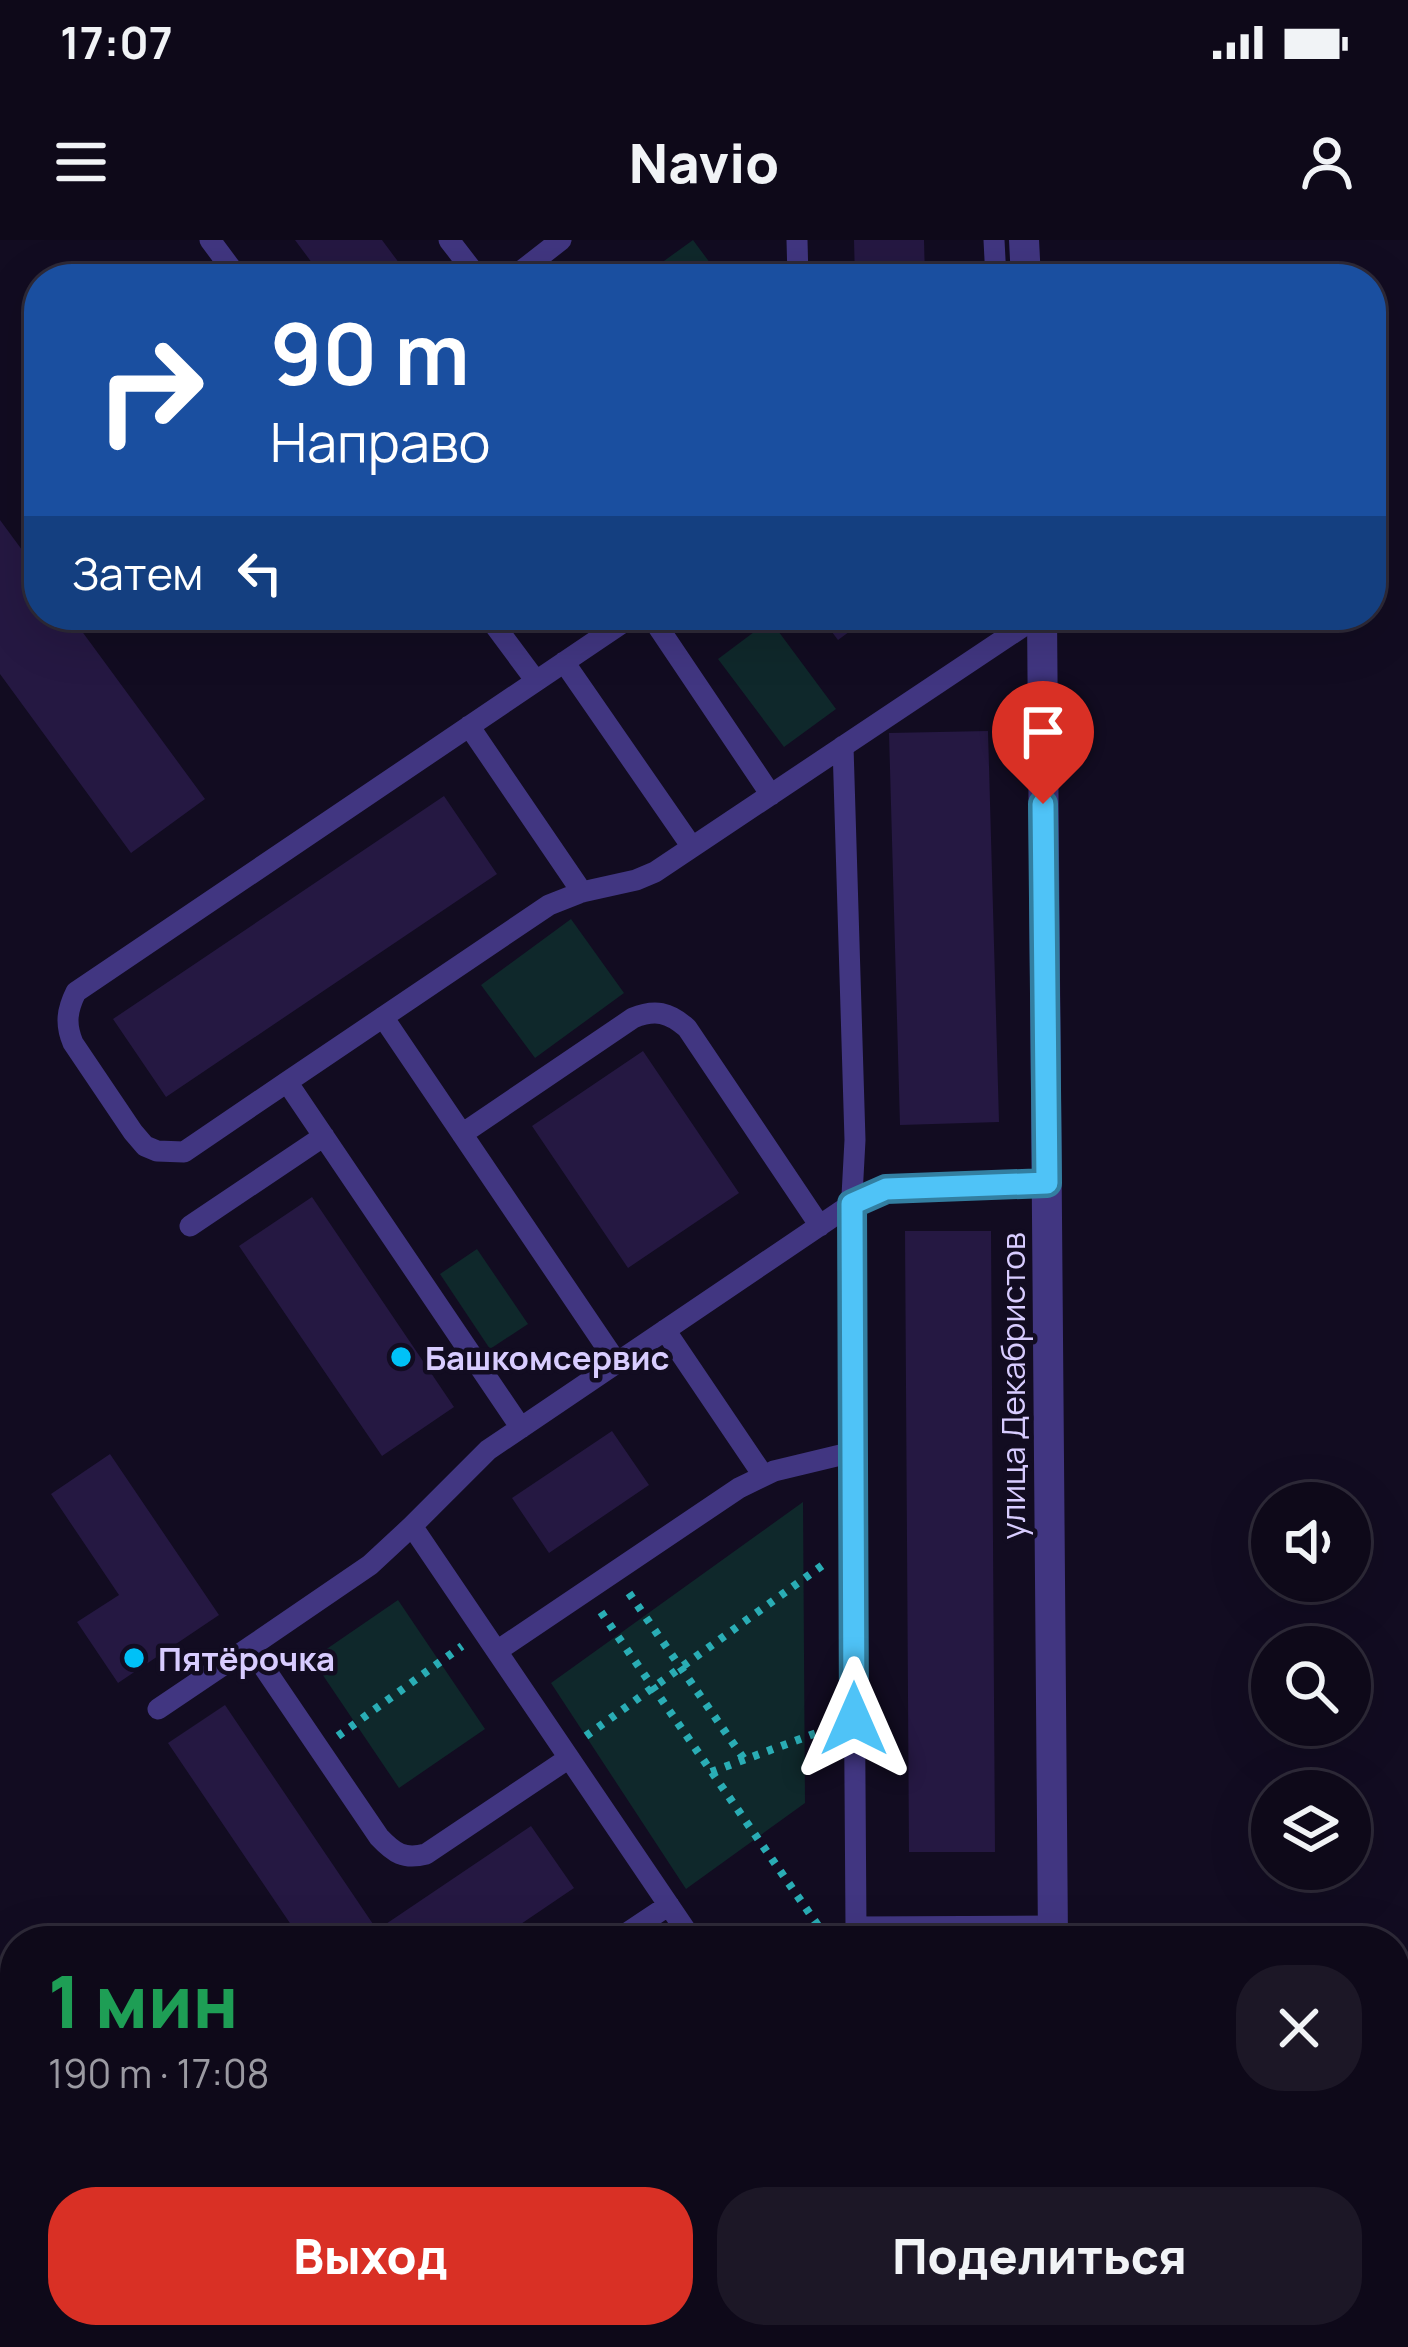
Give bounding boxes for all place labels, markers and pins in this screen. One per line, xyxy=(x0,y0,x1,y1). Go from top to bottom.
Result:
pin xyxy=(992,681,1094,804)
place label: Башкомсервис xyxy=(425,1335,670,1380)
marker: Башкомсервис xyxy=(388,1344,414,1370)
place label: Пятёрочка xyxy=(158,1636,335,1681)
marker: Пятёрочка xyxy=(121,1645,147,1671)

